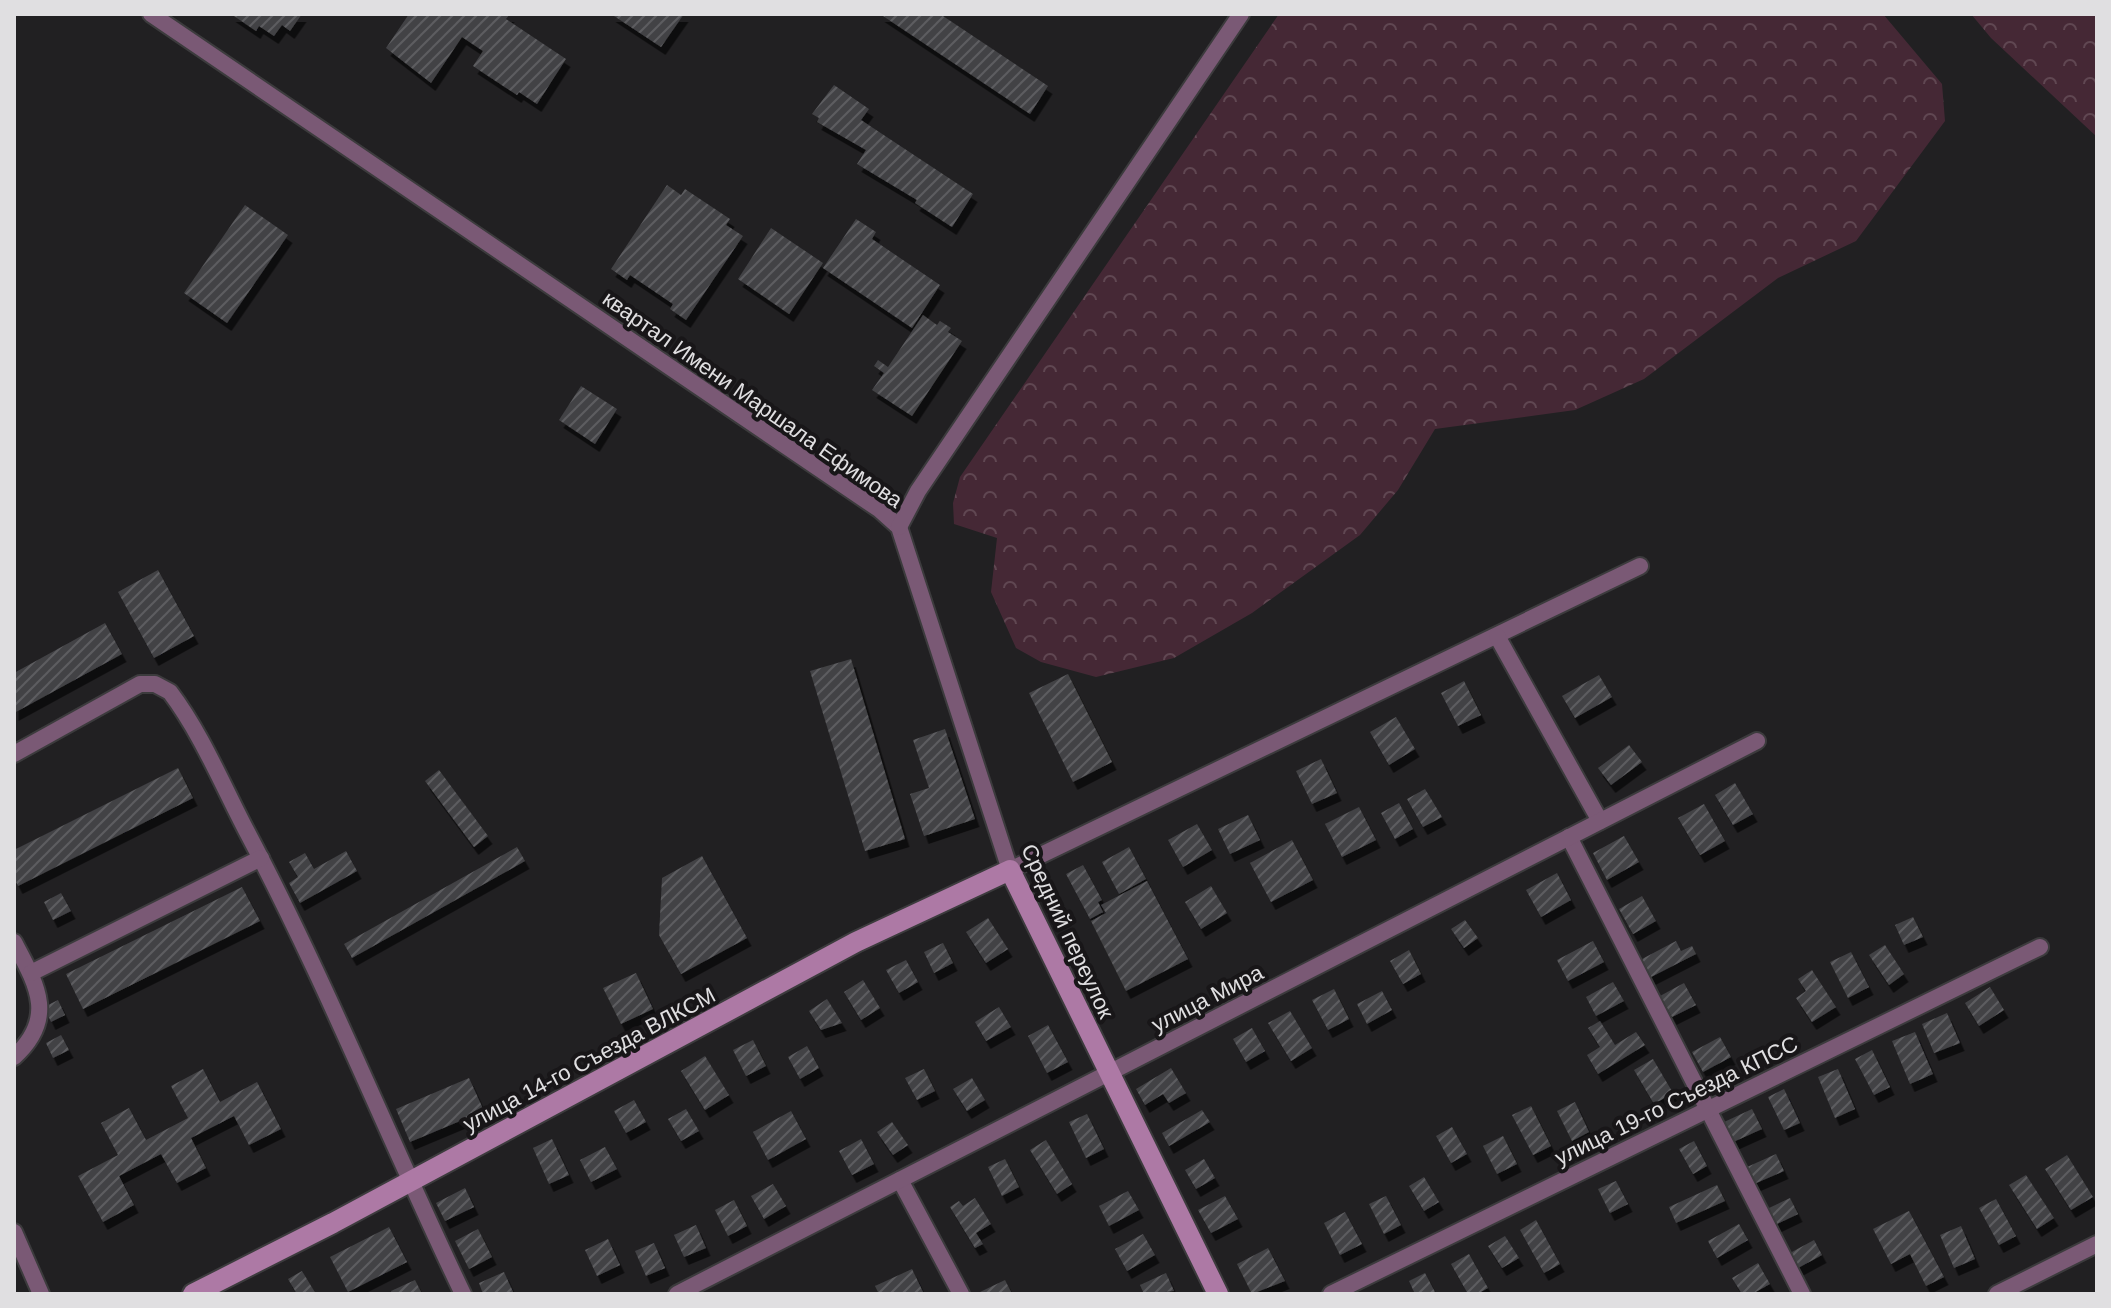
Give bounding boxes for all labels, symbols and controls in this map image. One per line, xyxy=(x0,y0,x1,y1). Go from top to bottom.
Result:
street label: квартал Имени Маршала Ефимова xyxy=(598,286,908,513)
street label: Средний переулок xyxy=(1016,840,1119,1023)
street label: улица Мира xyxy=(1147,959,1268,1037)
street label: улица 14-го Съезда ВЛКСМ xyxy=(459,982,720,1137)
street label: улица 19-го Съезда КПСС xyxy=(1551,1031,1802,1170)

